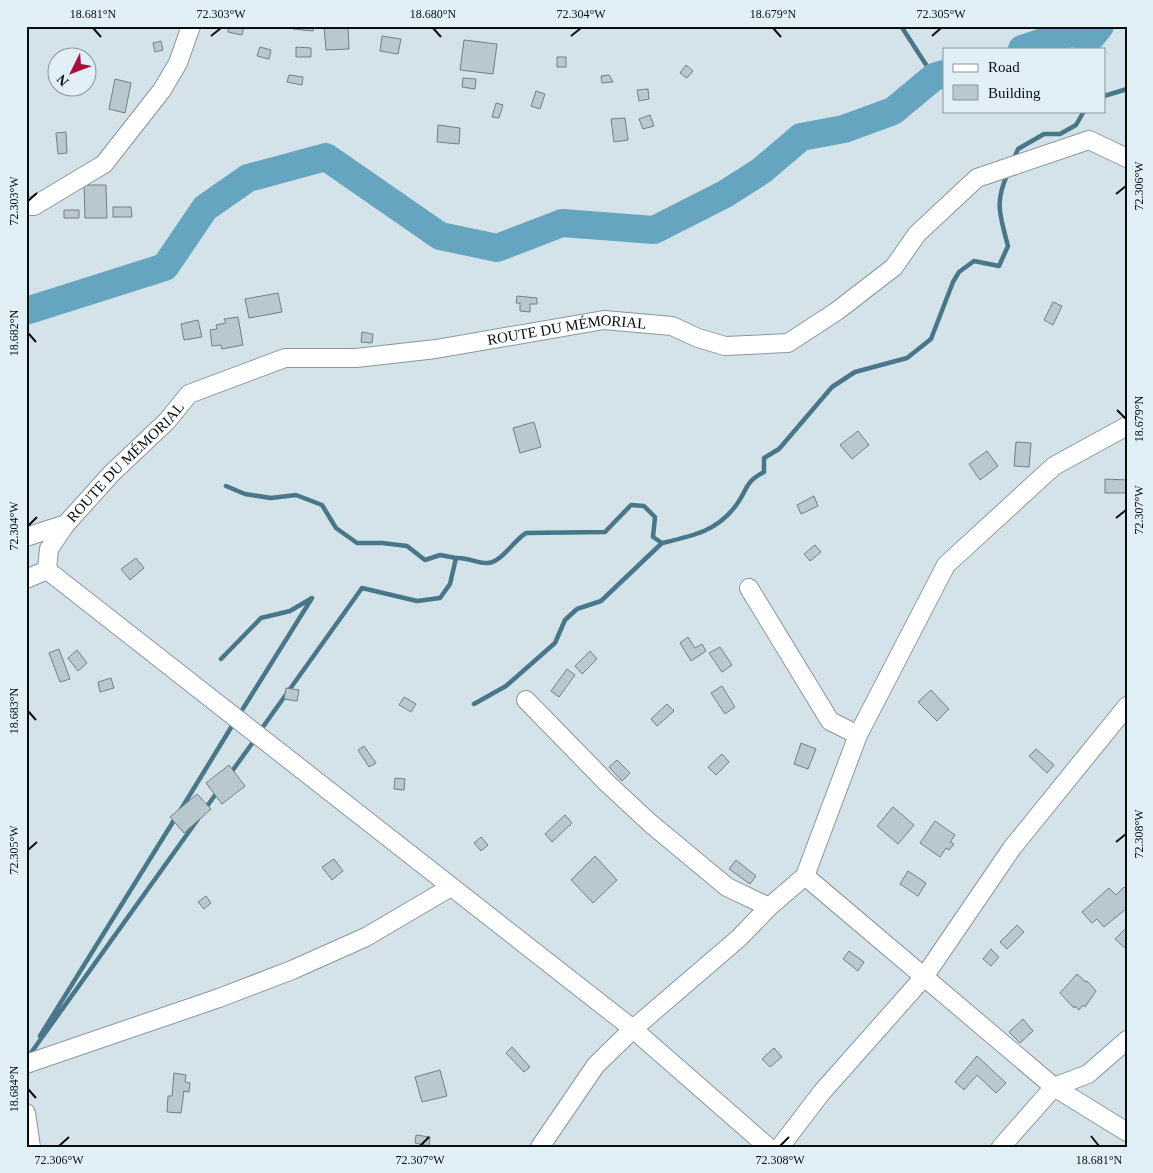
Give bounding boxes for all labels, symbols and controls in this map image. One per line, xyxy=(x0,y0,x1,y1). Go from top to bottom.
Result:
text: 18.681°N xyxy=(70,7,117,21)
text: 72.303°W xyxy=(196,7,246,21)
text: 18.680°N xyxy=(410,7,457,21)
text: 72.304°W xyxy=(556,7,606,21)
text: 18.679°N xyxy=(750,7,797,21)
text: 72.305°W xyxy=(916,7,966,21)
north arrow xyxy=(48,48,98,98)
legend xyxy=(943,48,1106,112)
text: Road xyxy=(988,59,1020,75)
text: N xyxy=(54,72,72,89)
text: Building xyxy=(988,85,1041,101)
text: 72.306°W xyxy=(1132,161,1146,211)
text: 72.303°W xyxy=(7,176,21,226)
text: 18.682°N xyxy=(7,309,21,356)
street label: ROUTE DU MÉMORIAL xyxy=(486,312,647,348)
text: 18.679°N xyxy=(1132,395,1146,442)
street label: ROUTE DU MÉMORIAL xyxy=(64,399,187,525)
text: 72.307°W xyxy=(1132,485,1146,535)
text: 72.304°W xyxy=(7,501,21,551)
text: 18.683°N xyxy=(7,687,21,734)
text: 72.308°W xyxy=(1132,809,1146,859)
text: 72.305°W xyxy=(7,825,21,875)
text: 18.684°N xyxy=(7,1065,21,1112)
text: 72.306°W xyxy=(34,1153,84,1167)
text: 72.307°W xyxy=(395,1153,445,1167)
text: 72.308°W xyxy=(755,1153,805,1167)
text: 18.681°N xyxy=(1076,1153,1123,1167)

